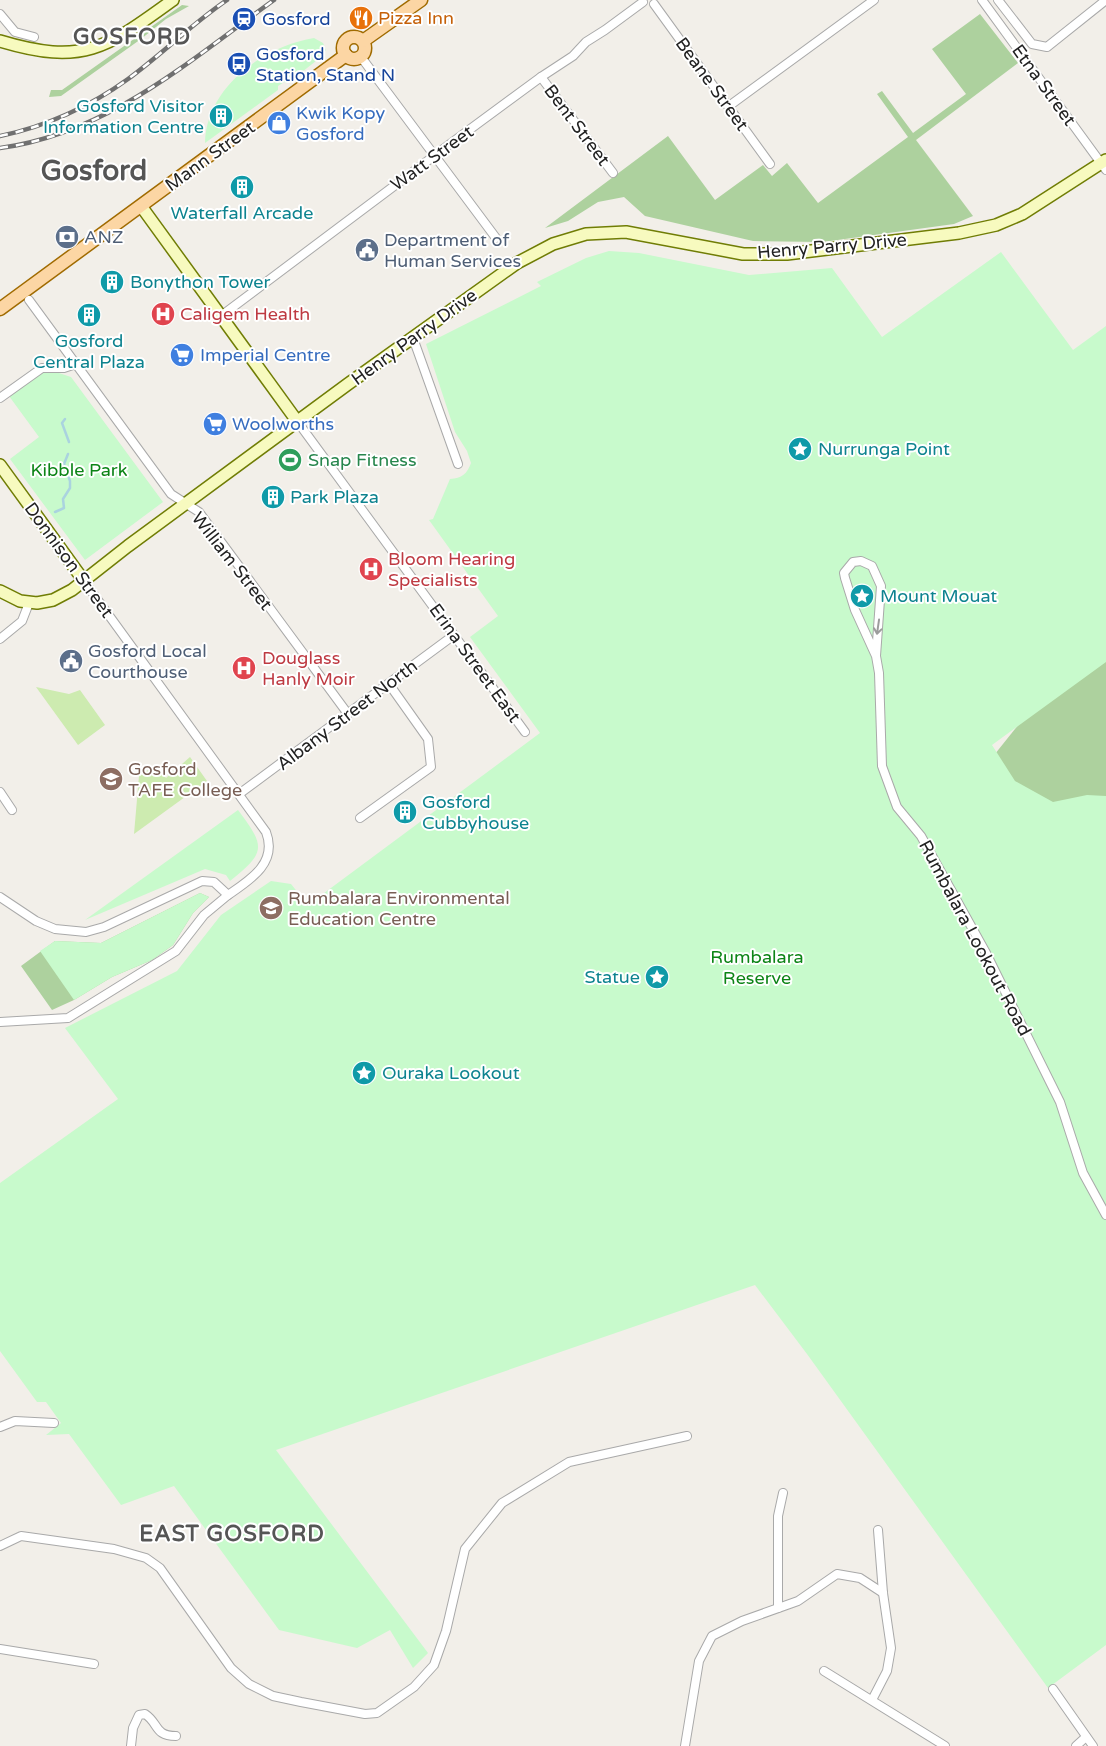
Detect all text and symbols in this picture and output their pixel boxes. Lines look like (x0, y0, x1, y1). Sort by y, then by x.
restaurant icon: Pizza Inn (348, 5, 374, 31)
station icon: Gosford (231, 6, 257, 32)
place label: Pizza Inn (378, 7, 454, 29)
place label: Gosford (262, 8, 331, 30)
district label: GOSFORD (73, 24, 191, 50)
street label: Beane Street (671, 33, 753, 135)
street label: Etna Street (1007, 40, 1081, 130)
place label: Gosford Station, Stand N (256, 43, 395, 86)
bus stop icon: Gosford Station, Stand N (226, 51, 252, 77)
street label: Bent Street (539, 80, 615, 170)
place label: Gosford Visitor Information Centre (43, 95, 204, 138)
place label: Kwik Kopy Gosford (296, 102, 386, 145)
building icon: Gosford Visitor Information Centre (208, 103, 234, 129)
shop icon: Kwik Kopy Gosford (266, 110, 292, 136)
street label: Mann Street (161, 116, 259, 196)
street label: Watt Street (386, 120, 478, 195)
district label: Gosford (41, 154, 147, 188)
building icon: Waterfall Arcade (229, 174, 255, 200)
place label: Waterfall Arcade (171, 202, 313, 224)
bank icon: ANZ (54, 224, 80, 250)
place label: ANZ (84, 226, 123, 248)
place label: Department of Human Services (384, 229, 521, 272)
street label: Henry Parry Drive (756, 229, 908, 263)
public building icon: Department of Human Services (354, 237, 380, 263)
building icon: Bonython Tower (99, 269, 125, 295)
place label: Bonython Tower (130, 271, 271, 293)
street label: Henry Parry Drive (347, 284, 481, 390)
hospital icon: Caligem Health (150, 301, 176, 327)
building icon: Gosford Central Plaza (76, 302, 102, 328)
place label: Caligem Health (180, 303, 310, 325)
place label: Gosford Central Plaza (33, 330, 145, 373)
supermarket icon: Imperial Centre (169, 342, 195, 368)
place label: Imperial Centre (200, 344, 331, 366)
supermarket icon: Woolworths (202, 411, 228, 437)
place label: Woolworths (232, 413, 334, 435)
place icon: Nurrunga Point (787, 436, 813, 462)
place label: Nurrunga Point (818, 438, 950, 460)
sports icon: Snap Fitness (277, 447, 303, 473)
place label: Snap Fitness (308, 449, 417, 471)
park label: Kibble Park (30, 459, 128, 481)
building icon: Park Plaza (260, 484, 286, 510)
place label: Park Plaza (290, 486, 379, 508)
street label: Donnison Street (20, 498, 118, 622)
street label: William Street (187, 507, 277, 615)
place label: Bloom Hearing Specialists (388, 548, 515, 591)
hospital icon: Bloom Hearing Specialists (358, 556, 384, 582)
place icon: Mount Mouat (849, 583, 875, 609)
place label: Mount Mouat (880, 585, 997, 607)
street label: Erina Street East (425, 599, 526, 727)
one-way arrow (873, 619, 883, 635)
place label: Gosford Local Courthouse (88, 640, 207, 683)
place label: Douglass Hanly Moir (262, 647, 355, 690)
public building icon: Gosford Local Courthouse (58, 648, 84, 674)
hospital icon: Douglass Hanly Moir (231, 655, 257, 681)
street label: Albany Street North (272, 655, 422, 775)
place label: Gosford TAFE College (128, 758, 242, 801)
school or university icon: Gosford TAFE College (98, 766, 124, 792)
place label: Gosford Cubbyhouse (422, 791, 529, 834)
building icon: Gosford Cubbyhouse (392, 799, 418, 825)
street label: Rumbalara Lookout Road (914, 836, 1036, 1040)
place label: Rumbalara Environmental Education Centre (288, 887, 510, 930)
school or university icon: Rumbalara Environmental Education Centre (258, 895, 284, 921)
park label: Rumbalara Reserve (710, 946, 804, 989)
place icon: Statue (644, 964, 670, 990)
place label: Statue (585, 966, 640, 988)
place icon: Ouraka Lookout (351, 1060, 377, 1086)
place label: Ouraka Lookout (382, 1062, 520, 1084)
district label: EAST GOSFORD (139, 1521, 325, 1547)

